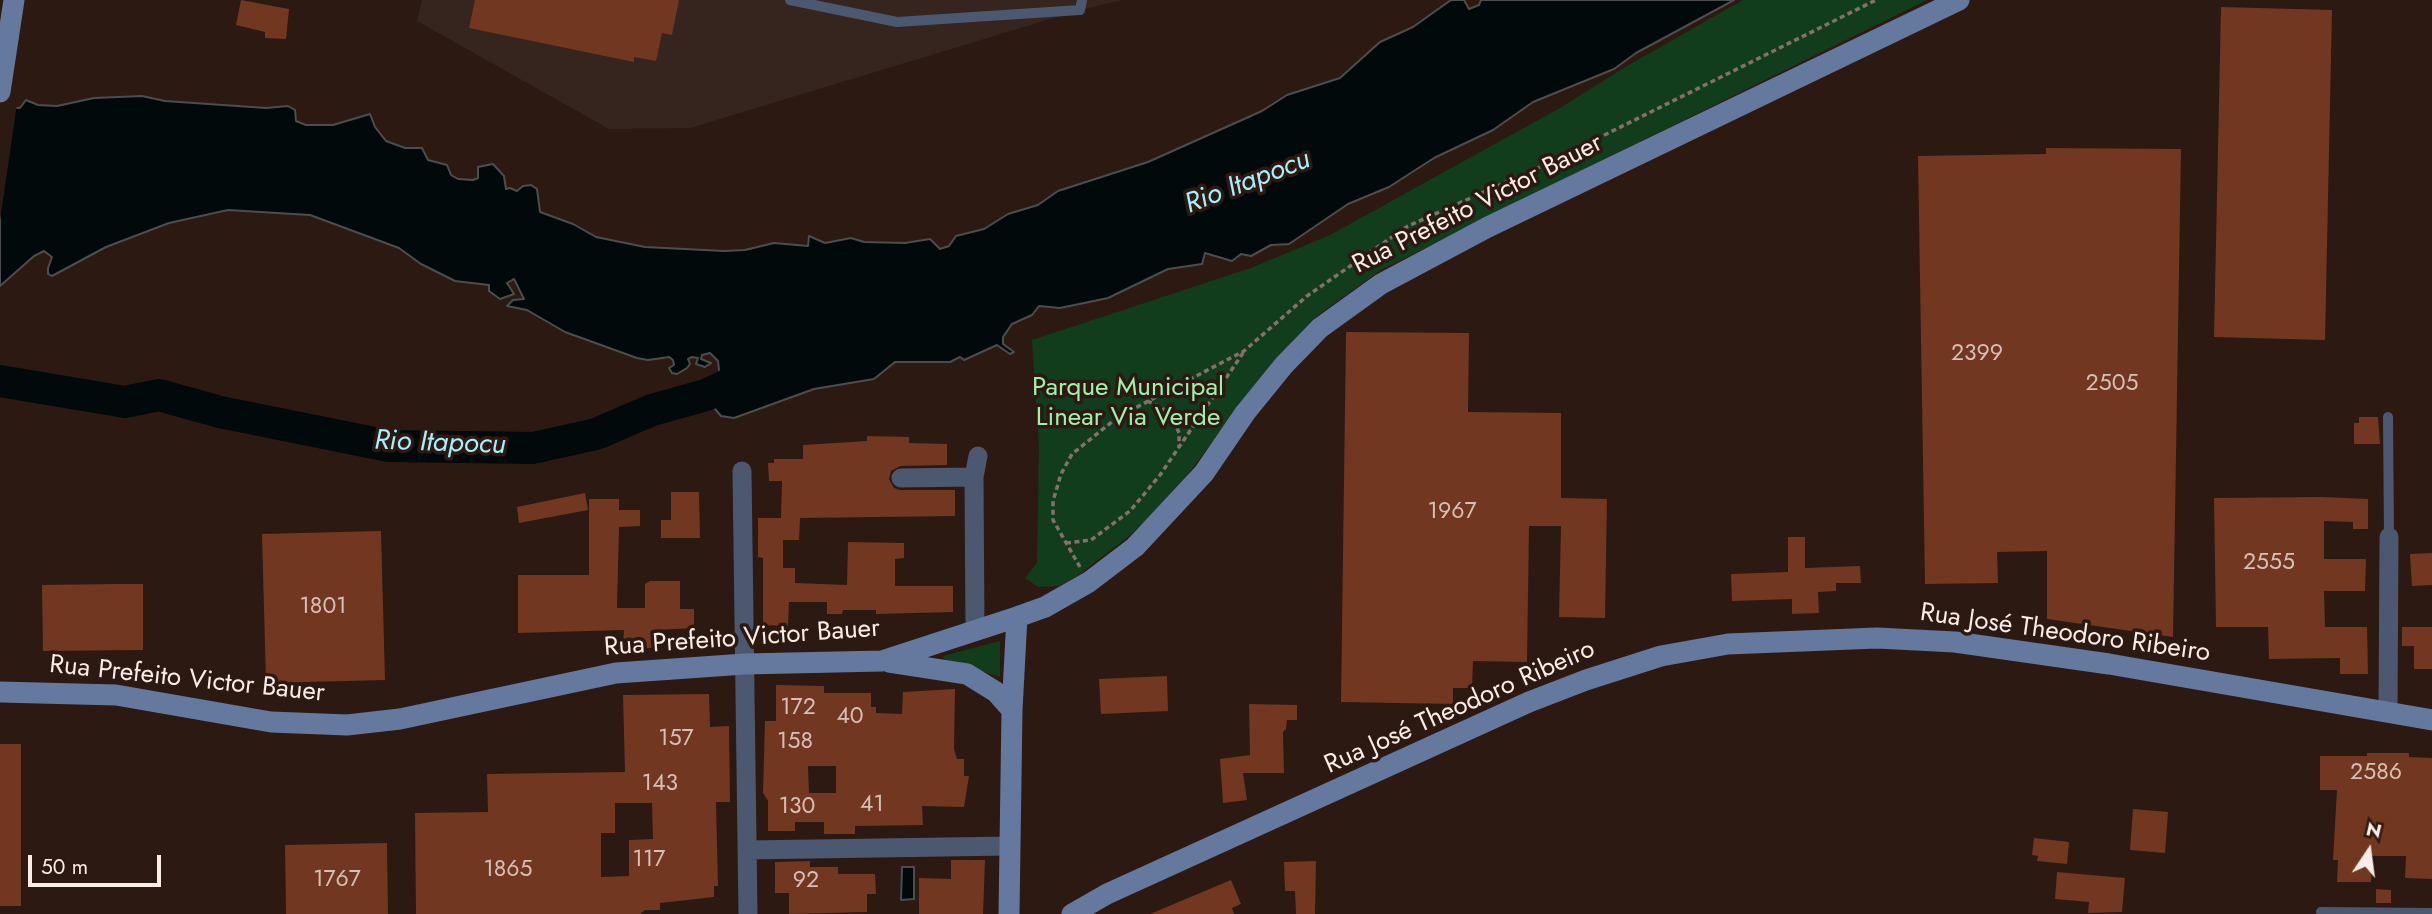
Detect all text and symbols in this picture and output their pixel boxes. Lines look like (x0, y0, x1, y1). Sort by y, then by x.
street label: Rua Prefeito Victor Bauer (1348, 128, 1608, 282)
water label: Rio Itapocu (1180, 144, 1316, 222)
house number: 2399 (1951, 340, 2003, 368)
house number: 2505 (2086, 370, 2138, 398)
park label: Parque Municipal Linear Via Verde (1032, 373, 1224, 434)
water label: Rio Itapocu (374, 425, 506, 463)
house number: 1967 (1428, 498, 1476, 526)
house number: 2555 (2243, 549, 2295, 577)
house number: 1801 (299, 593, 347, 621)
street label: Rua José Theodoro Ribeiro (1918, 598, 2212, 670)
street label: Rua Prefeito Victor Bauer (603, 614, 881, 664)
street label: Rua José Theodoro Ribeiro (1320, 634, 1600, 782)
street label: Rua Prefeito Victor Bauer (48, 650, 326, 710)
house number: 172 (780, 694, 816, 722)
house number: 40 (836, 703, 864, 731)
house number: 157 (658, 725, 694, 753)
house number: 158 (777, 728, 813, 756)
house number: 2586 (2350, 759, 2402, 787)
house number: 143 (642, 770, 678, 798)
house number: 41 (860, 791, 884, 819)
house number: 130 (779, 793, 815, 821)
text: N (2363, 815, 2384, 845)
north arrow (2334, 816, 2404, 886)
scale bar (32, 841, 164, 885)
house number: 117 (633, 846, 665, 874)
text: 50 m (41, 852, 88, 882)
house number: 1865 (483, 856, 533, 884)
house number: 1767 (313, 866, 361, 894)
house number: 92 (793, 867, 819, 895)

